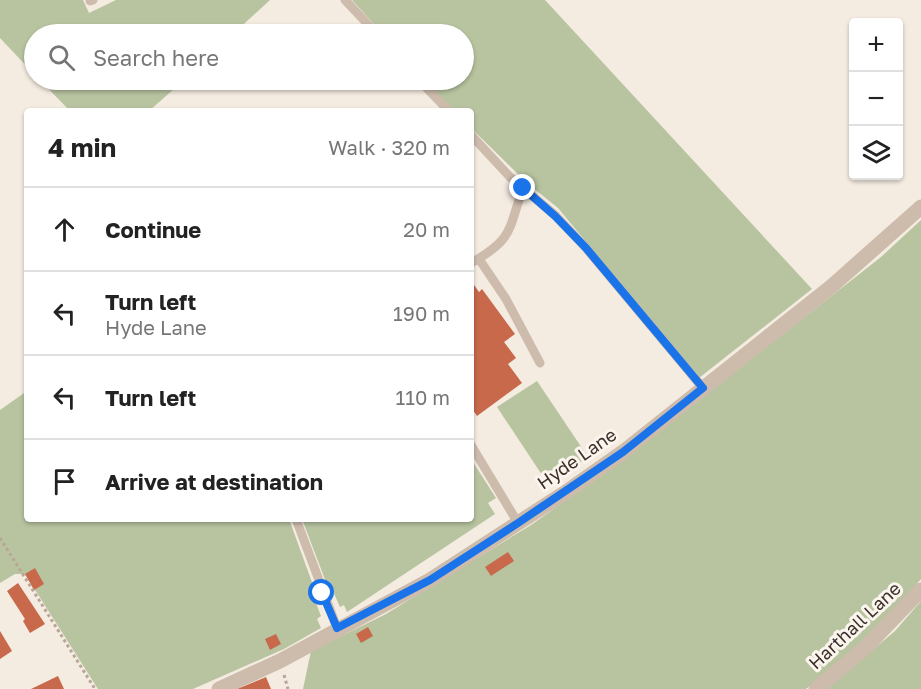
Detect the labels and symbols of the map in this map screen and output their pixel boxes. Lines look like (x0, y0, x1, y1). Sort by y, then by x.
route end (509, 174, 535, 200)
street label: Hyde Lane (533, 423, 620, 493)
street label: Harthall Lane (804, 577, 905, 673)
route start (308, 579, 334, 605)

